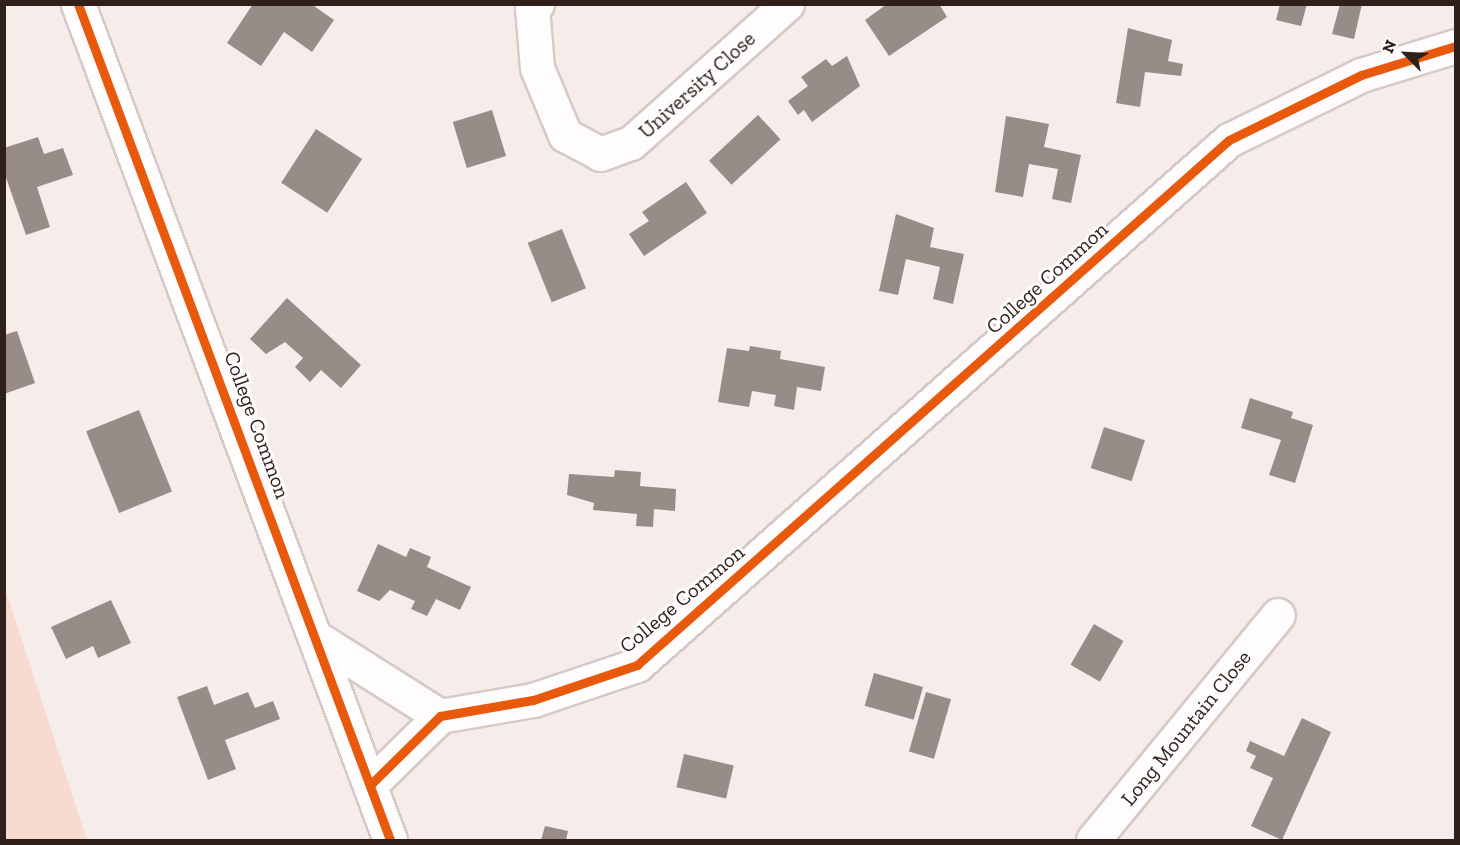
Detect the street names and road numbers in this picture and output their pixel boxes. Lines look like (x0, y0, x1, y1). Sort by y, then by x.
street label: University Close (633, 26, 761, 144)
street label: College Common (981, 217, 1113, 339)
street label: College Common (219, 348, 295, 502)
street label: College Common (615, 540, 749, 658)
street label: Long Mountain Close (1116, 645, 1256, 811)

